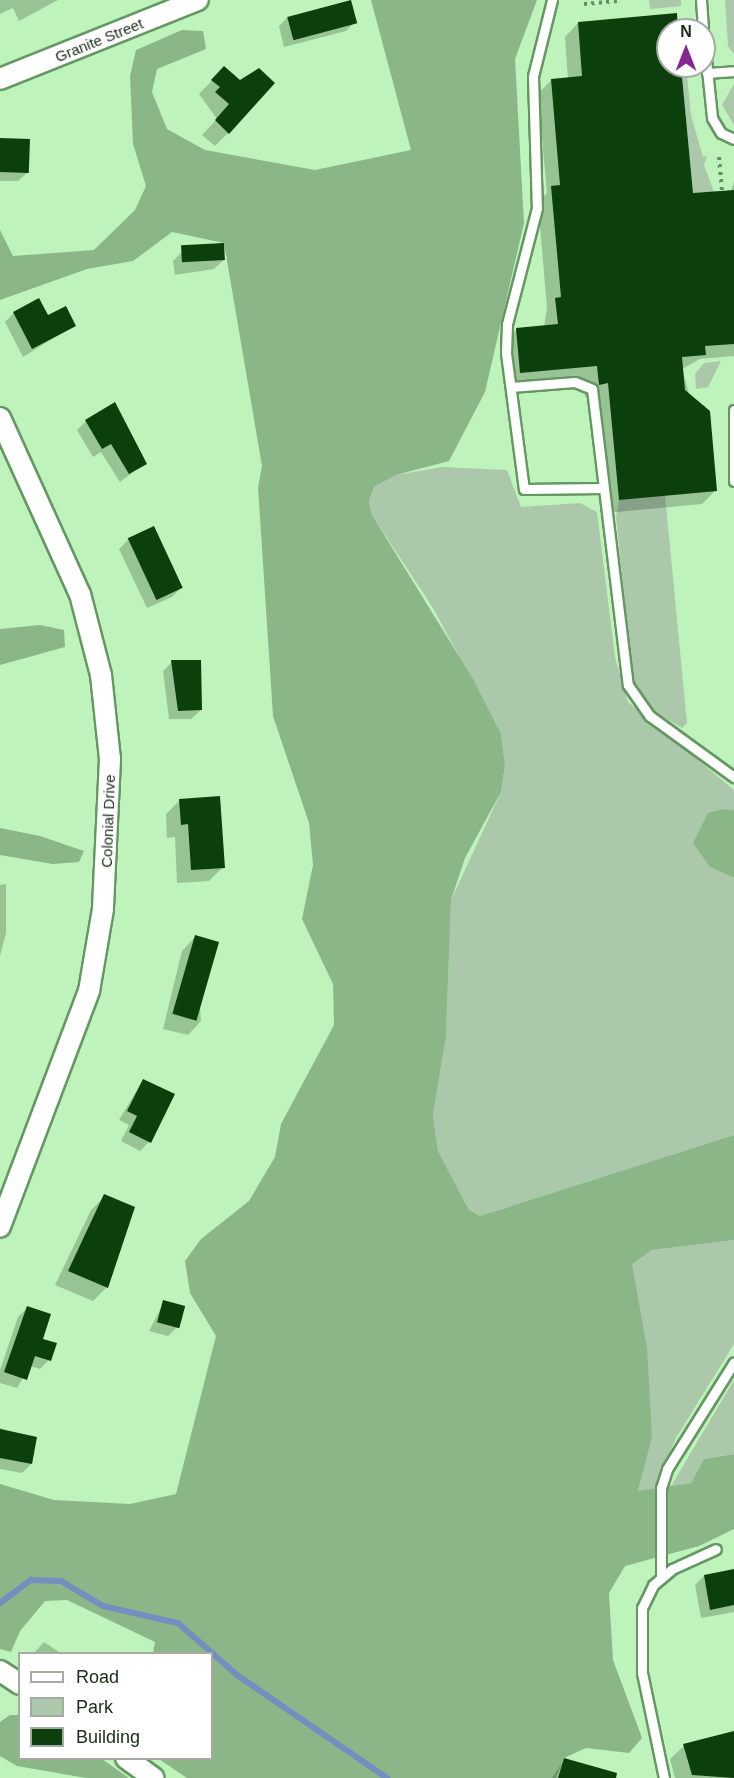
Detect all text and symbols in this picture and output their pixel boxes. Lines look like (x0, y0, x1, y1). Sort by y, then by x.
street label: Granite Street (52, 14, 146, 66)
north arrow (656, 18, 716, 78)
text: N (680, 23, 692, 40)
street label: Colonial Drive (97, 774, 119, 868)
legend (18, 1652, 213, 1760)
text: Road (76, 1667, 119, 1687)
text: Park (76, 1697, 113, 1717)
text: Building (76, 1727, 140, 1747)

